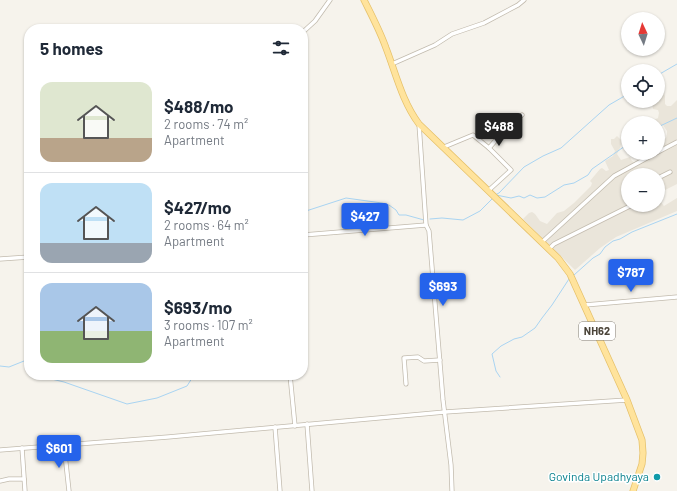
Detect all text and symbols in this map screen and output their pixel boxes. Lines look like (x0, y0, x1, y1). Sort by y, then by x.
north arrow (621, 12, 665, 56)
map controls (621, 12, 665, 212)
icon: filters (270, 37, 292, 59)
text: 5 homes (40, 38, 103, 58)
button: locate (621, 64, 665, 108)
text: $488/mo (164, 96, 234, 116)
icon: home (72, 98, 120, 146)
pin: $488 (475, 113, 523, 147)
text: 2 rooms · 74 m² (164, 116, 248, 132)
button: + (621, 116, 665, 160)
text: $488 (484, 118, 514, 134)
text: Apartment (164, 132, 225, 148)
button: − (621, 168, 665, 212)
text: $427/mo (164, 197, 231, 217)
icon: home (72, 199, 120, 247)
pin: $427 (341, 203, 389, 237)
text: $427 (350, 208, 380, 224)
text: 2 rooms · 64 m² (164, 217, 249, 233)
text: Apartment (164, 233, 225, 249)
pin: $787 (607, 259, 655, 293)
text: $787 (617, 264, 645, 280)
pin: $693 (419, 273, 467, 307)
text: $693 (429, 278, 457, 294)
text: $693/mo (164, 297, 232, 317)
icon: home (72, 299, 120, 347)
text: 3 rooms · 107 m² (164, 317, 253, 333)
road number: NH62 (579, 322, 615, 340)
text: Apartment (164, 333, 225, 349)
pin: $601 (35, 435, 83, 469)
text: $601 (46, 440, 72, 456)
place label: Govinda Upadhyaya (549, 469, 649, 483)
marker: Govinda Upadhyaya (652, 472, 662, 482)

